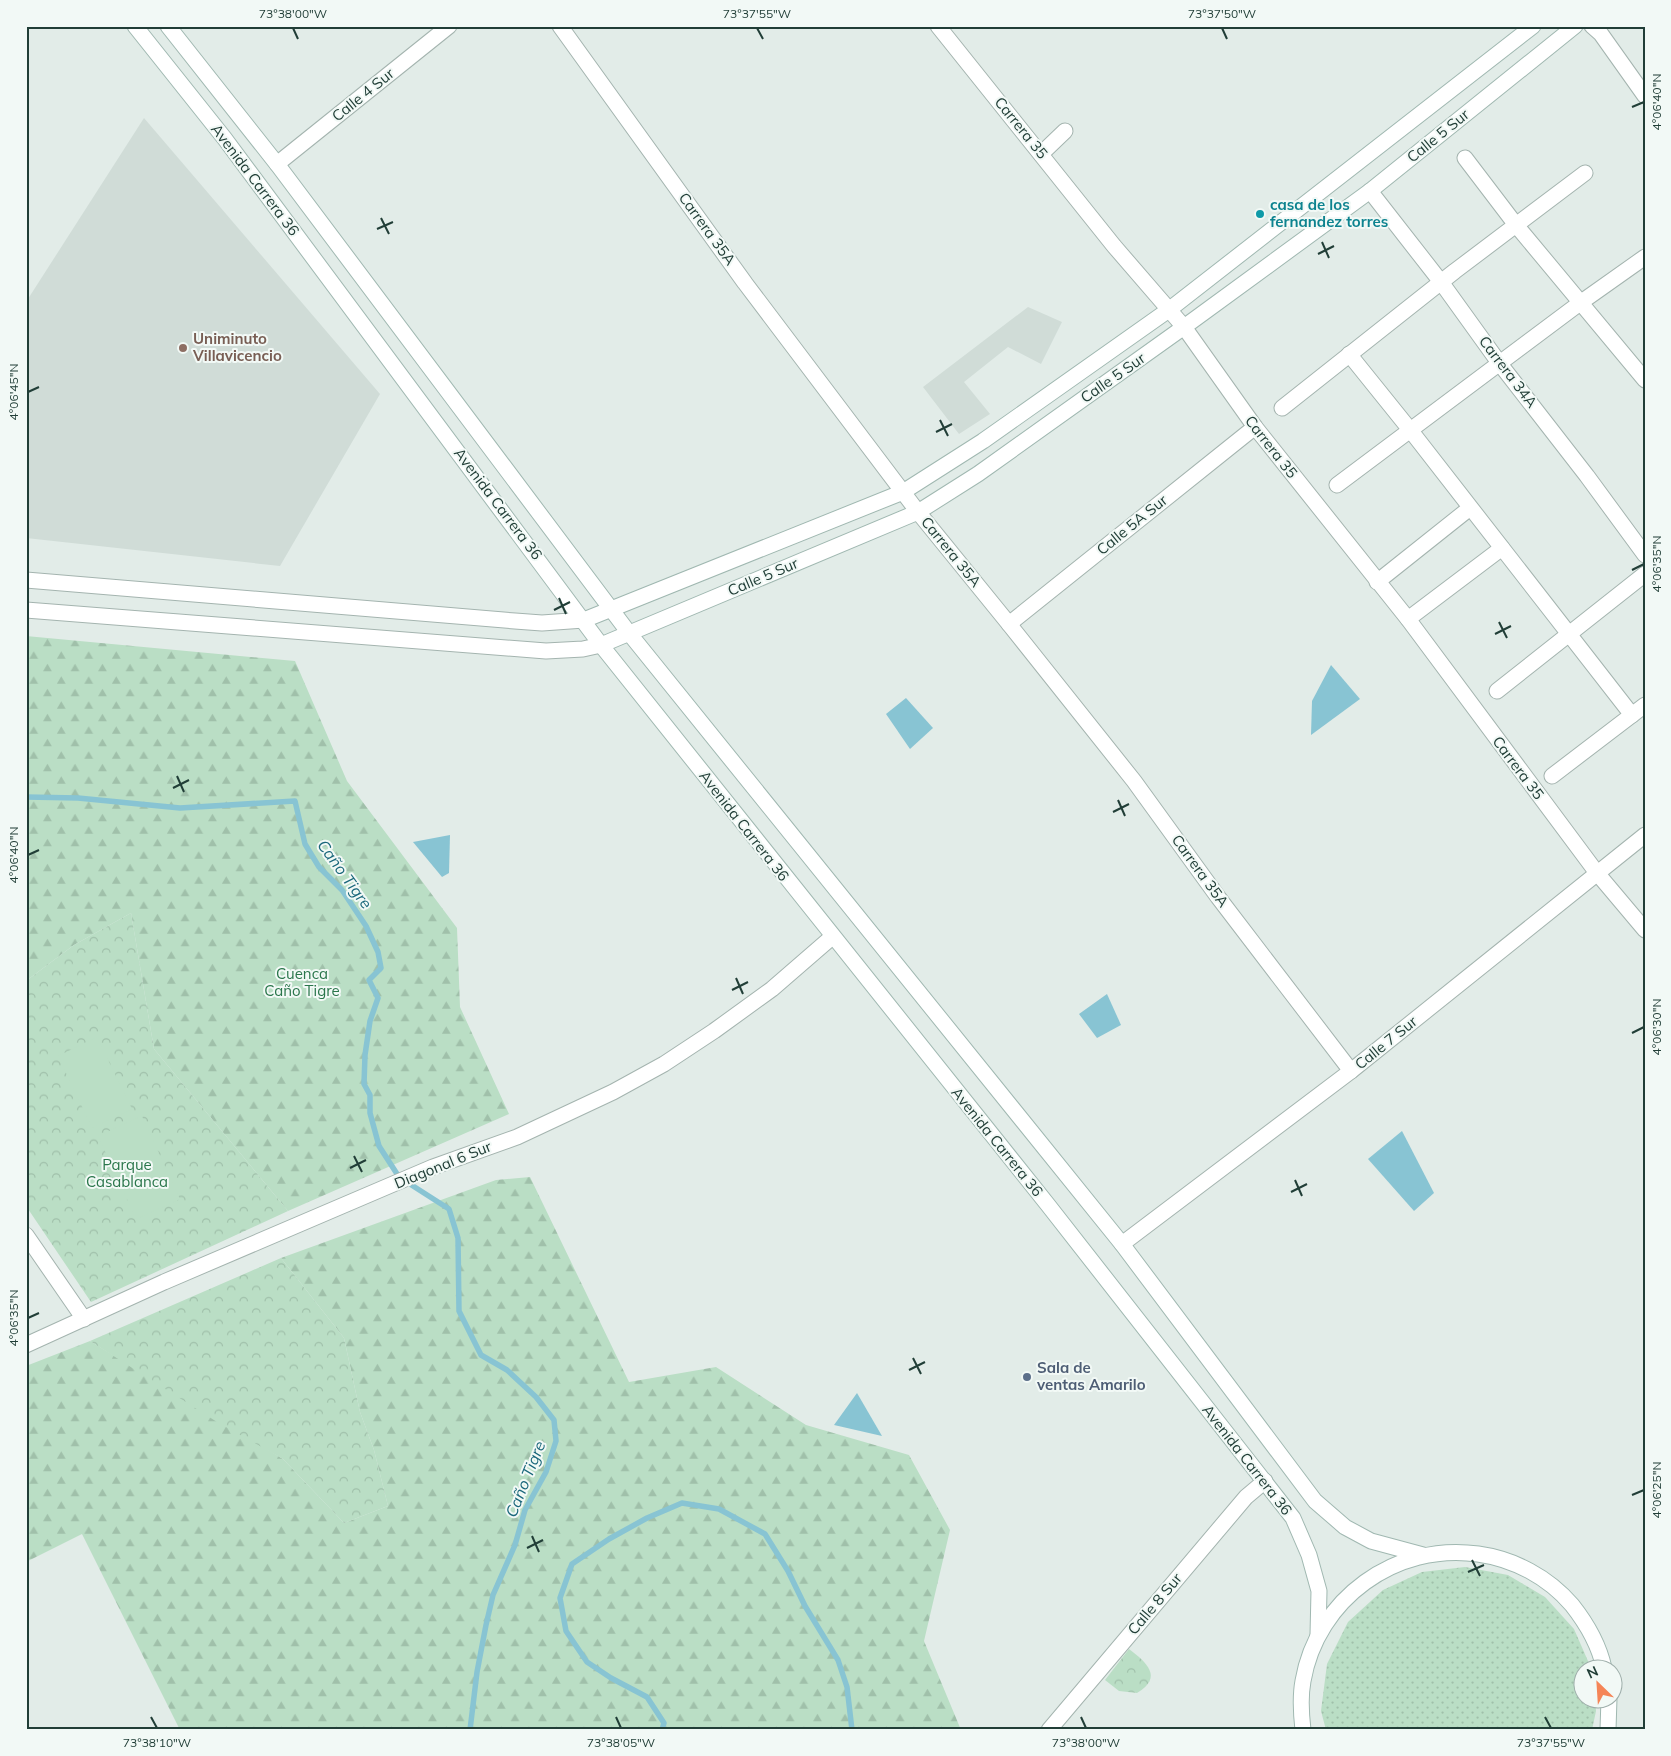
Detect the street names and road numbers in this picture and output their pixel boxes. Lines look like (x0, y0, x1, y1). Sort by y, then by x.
street label: Calle 4 Sur (328, 63, 398, 125)
street label: Carrera 35 (991, 93, 1052, 163)
street label: Calle 5 Sur (1403, 104, 1473, 166)
street label: Avenida Carrera 36 (207, 120, 304, 239)
street label: Carrera 35A (675, 189, 740, 269)
street label: Carrera 34A (1475, 332, 1542, 411)
street label: Calle 5 Sur (1077, 348, 1149, 407)
street label: Carrera 35 (1241, 412, 1302, 482)
street label: Avenida Carrera 36 (450, 444, 547, 563)
street label: Calle 5A Sur (1092, 490, 1171, 559)
street label: Carrera 35A (917, 513, 986, 591)
street label: Calle 5 Sur (725, 553, 801, 600)
street label: Carrera 35 (1488, 732, 1548, 803)
street label: Avenida Carrera 36 (695, 767, 793, 885)
street label: Carrera 35A (1168, 831, 1233, 911)
street label: Calle 7 Sur (1351, 1011, 1421, 1073)
street label: Avenida Carrera 36 (947, 1083, 1047, 1200)
street label: Diagonal 6 Sur (391, 1136, 495, 1193)
street label: Avenida Carrera 36 (1198, 1401, 1296, 1519)
street label: Calle 8 Sur (1123, 1569, 1186, 1638)

